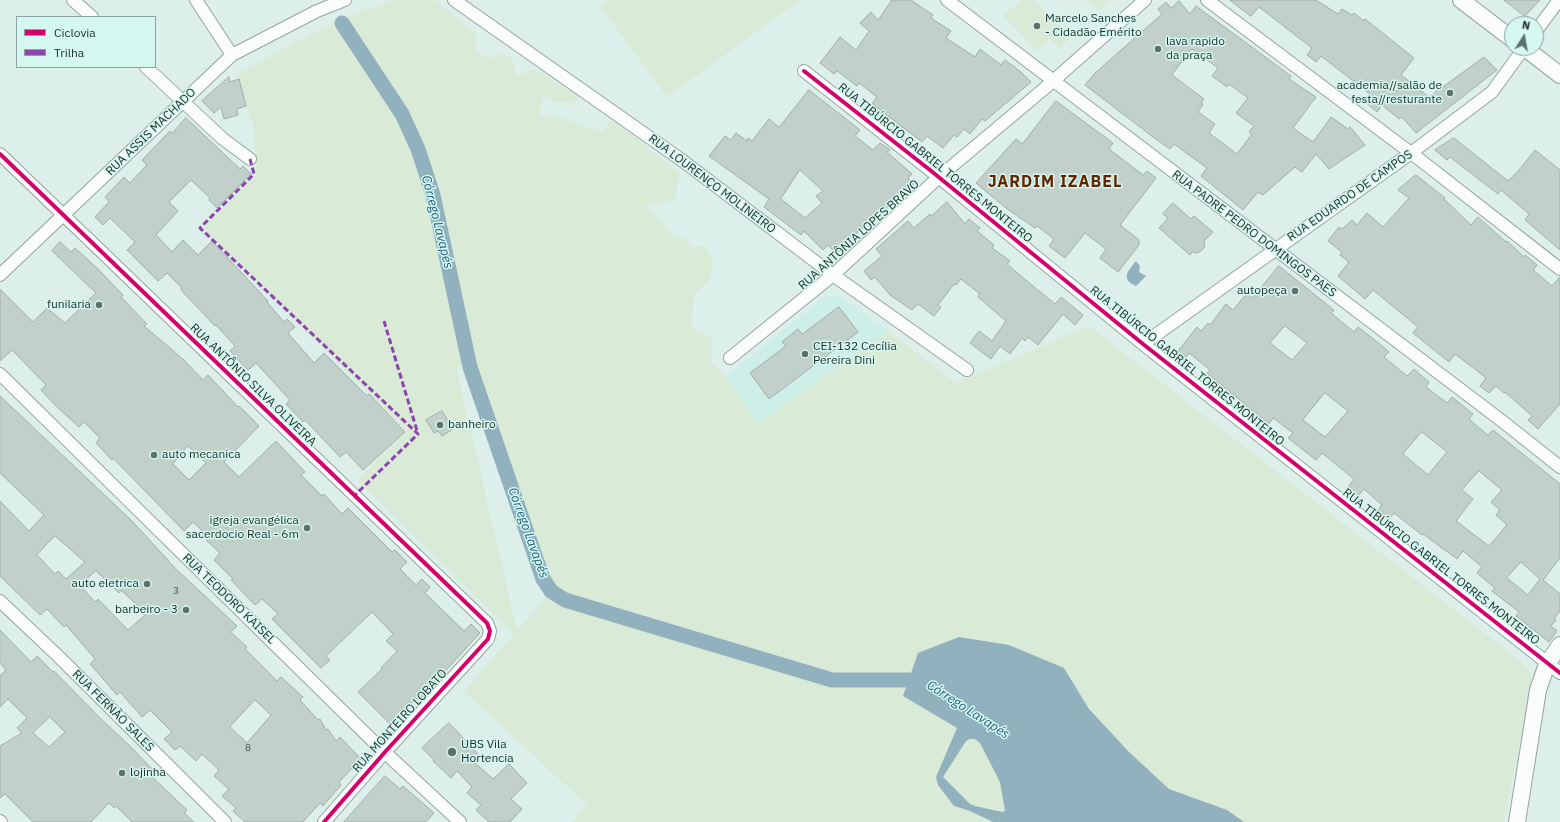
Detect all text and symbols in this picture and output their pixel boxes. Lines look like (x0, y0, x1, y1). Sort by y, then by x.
place label: Marcelo Sanches - Cidadão Emérito (1045, 12, 1142, 40)
legend (16, 16, 156, 68)
north arrow (1504, 16, 1544, 56)
text: N (1521, 18, 1531, 33)
marker: Marcelo Sanches - Cidadão Emérito (1032, 21, 1042, 31)
text: Ciclovia (54, 25, 96, 40)
place label: lava rapido da praça (1166, 35, 1225, 63)
marker: lava rapido da praça (1153, 44, 1163, 54)
text: Trilha (54, 45, 84, 60)
place label: academia//salão de festa//resturante (1337, 79, 1442, 107)
street label: RUA TIBÚRCIO GABRIEL TORRES MONTEIRO (835, 80, 1035, 246)
street label: RUA ASSIS MACHADO (103, 85, 199, 179)
marker: academia//salão de festa//resturante (1445, 88, 1455, 98)
street label: RUA LOURENÇO MOLINEIRO (646, 131, 778, 237)
street label: RUA EDUARDO DE CAMPOS (1285, 147, 1415, 245)
street label: RUA PADRE PEDRO DOMINGOS PAES (1169, 168, 1339, 300)
district label: JARDIM IZABEL (988, 172, 1122, 192)
water label: Córrego Lavapés (418, 174, 456, 270)
street label: RUA ANTÔNIA LOPES BRAVO (796, 177, 922, 293)
street label: RUA TIBÚRCIO GABRIEL TORRES MONTEIRO (1087, 283, 1287, 449)
place label: autopeça (1237, 284, 1287, 298)
marker: autopeça (1290, 286, 1300, 296)
place label: funilaria (47, 298, 91, 312)
marker: funilaria (94, 300, 104, 310)
street label: RUA ANTÔNIO SILVA OLIVEIRA (187, 321, 319, 449)
place label: CEI-132 Cecília Pereira Dini (813, 340, 897, 368)
marker: CEI-132 Cecília Pereira Dini (800, 349, 810, 359)
place label: banheiro (448, 418, 496, 432)
marker: banheiro (435, 420, 445, 430)
place label: auto mecanica (162, 448, 241, 462)
marker: auto mecanica (149, 450, 159, 460)
water label: Córrego Lavapés (504, 486, 552, 580)
street label: RUA TIBÚRCIO GABRIEL TORRES MONTEIRO (1340, 486, 1542, 648)
place label: igreja evangélica sacerdocio Real - 6m (186, 514, 299, 542)
marker: igreja evangélica sacerdocio Real - 6m (302, 523, 312, 533)
street label: RUA TEODORO KAISEL (179, 551, 279, 647)
place label: auto eletrica (72, 577, 139, 591)
marker: auto eletrica (142, 579, 152, 589)
house number: 3 (173, 585, 179, 597)
place label: barbeiro - 3 (115, 603, 178, 617)
marker: barbeiro - 3 (181, 605, 191, 615)
street label: RUA MONTEIRO LOBATO (350, 666, 450, 776)
street label: RUA FERNÃO SALES (69, 667, 157, 755)
water label: Córrego Lavapés (924, 677, 1012, 743)
place label: UBS Vila Hortencia (461, 738, 514, 766)
house number: 8 (245, 742, 251, 754)
marker: UBS Vila Hortencia (446, 746, 458, 758)
place label: lojinha (130, 766, 166, 780)
marker: lojinha (117, 768, 127, 778)

